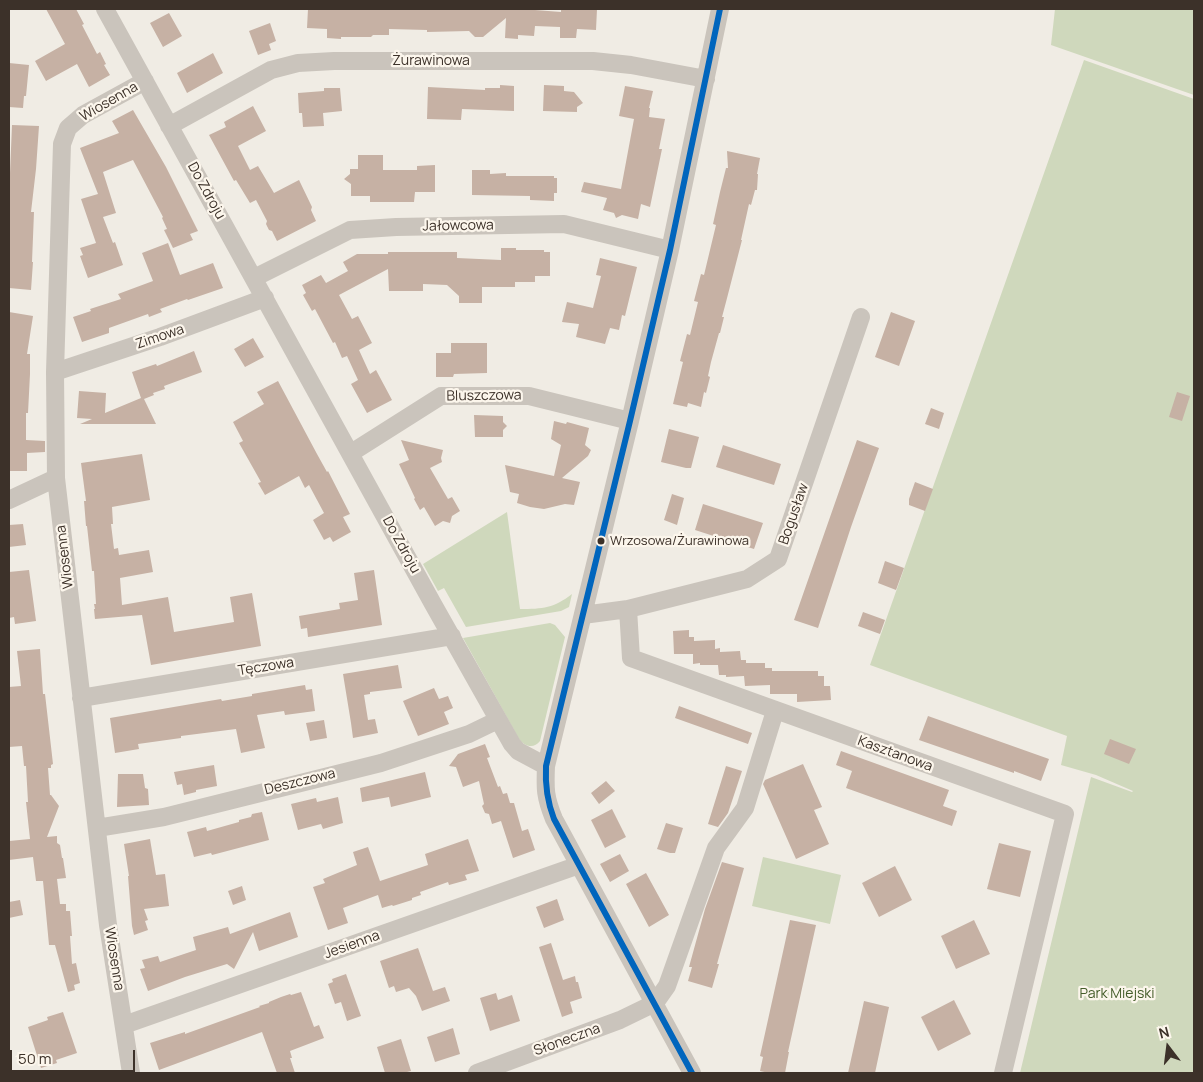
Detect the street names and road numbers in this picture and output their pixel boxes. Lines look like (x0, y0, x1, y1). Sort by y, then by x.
street label: Żurawinowa (392, 53, 470, 69)
street label: Wiosenna (77, 79, 141, 125)
street label: Do Zdroju (184, 160, 228, 222)
street label: Jałowcowa (422, 217, 494, 235)
street label: Zimowa (134, 321, 186, 353)
street label: Bluszczowa (446, 387, 522, 405)
street label: Bogusław (776, 481, 812, 547)
street label: Do Zdroju (379, 514, 423, 576)
street label: Wiosenna (53, 524, 77, 590)
street label: Tęczowa (237, 654, 295, 680)
street label: Kasztanowa (855, 733, 935, 775)
street label: Deszczowa (263, 765, 337, 799)
street label: Wiosenna (101, 926, 127, 992)
street label: Jesienna (322, 927, 382, 963)
street label: Słoneczna (531, 1020, 603, 1060)

